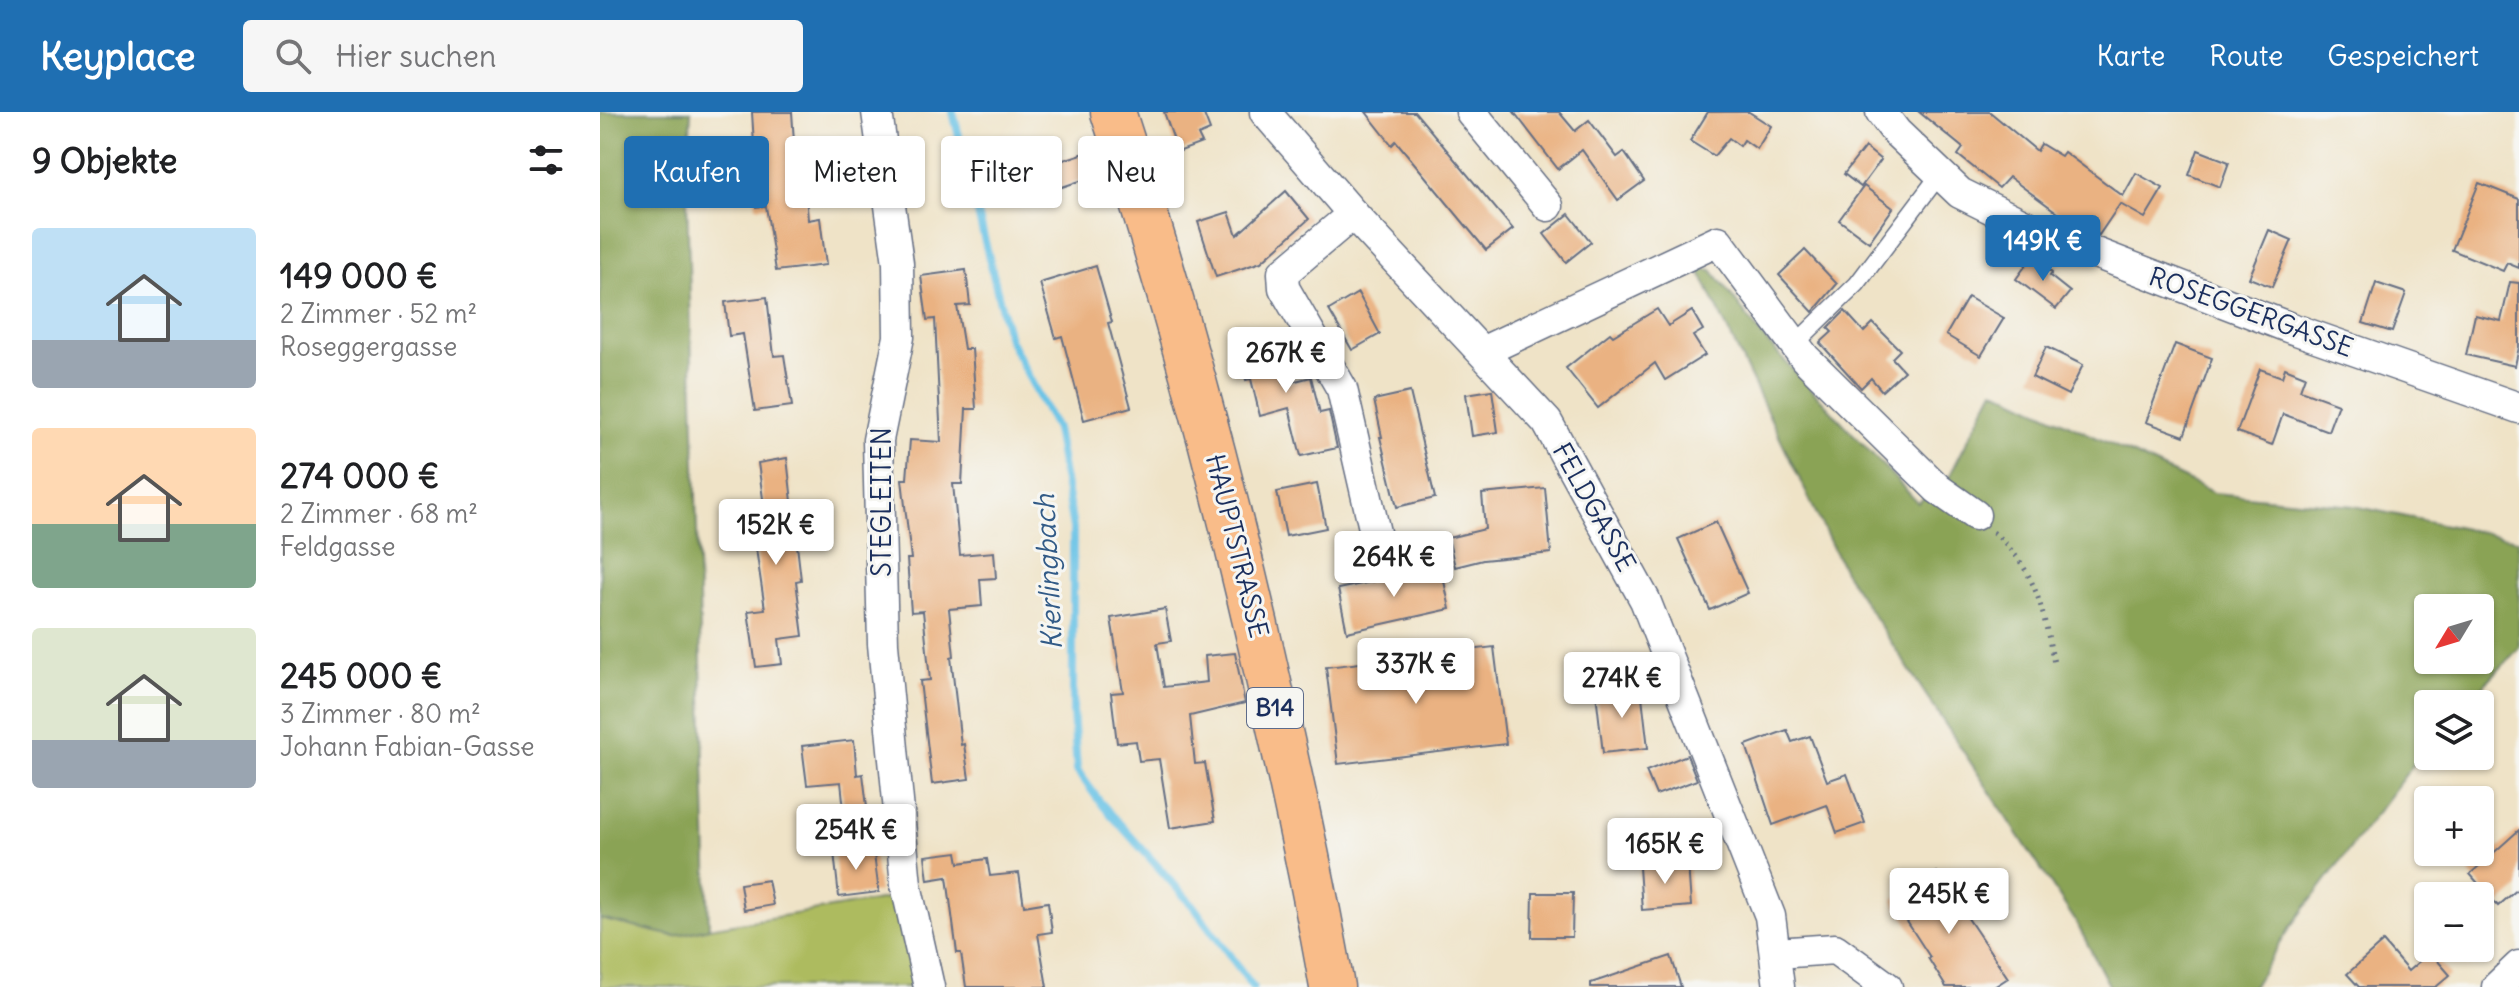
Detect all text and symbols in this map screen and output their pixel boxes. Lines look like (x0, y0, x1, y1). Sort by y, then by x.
search box (243, 20, 803, 92)
text: Keyplace (40, 33, 195, 80)
icon: search (271, 34, 315, 78)
text: Hier suchen (335, 37, 496, 75)
text: Karte (2097, 38, 2165, 74)
text: Route (2209, 38, 2283, 74)
text: Gespeichert (2327, 38, 2479, 74)
chip: Kaufen (624, 136, 769, 208)
chip: Mieten (785, 136, 925, 208)
chip: Filter (941, 136, 1062, 208)
chip: Neu (1078, 136, 1184, 208)
icon: filters (524, 138, 568, 182)
text: 9 Objekte (32, 139, 177, 182)
pin: 149K € (1978, 215, 2108, 283)
text: 149K € (2003, 224, 2083, 257)
text: 149 000 € (280, 254, 438, 297)
street label: ROSEGGERGASSE (2145, 259, 2358, 364)
icon: home (96, 260, 192, 356)
text: 2 Zimmer · 52 m² (280, 297, 477, 330)
pin: 267K € (1221, 327, 1351, 395)
text: Roseggergasse (280, 330, 457, 363)
text: 267K € (1246, 336, 1326, 369)
street label: STEGLEITEN (865, 427, 898, 577)
street label: FELDGASSE (1546, 437, 1643, 577)
street label: HAUPTSTRASSE (1199, 451, 1276, 641)
text: 274 000 € (280, 454, 439, 497)
icon: home (96, 460, 192, 556)
water label: Kierlingbach (1026, 492, 1070, 651)
text: 2 Zimmer · 68 m² (280, 497, 478, 530)
pin: 152K € (711, 499, 841, 567)
text: 152K € (737, 508, 815, 541)
text: Feldgasse (280, 530, 395, 563)
pin: 264K € (1329, 531, 1459, 599)
text: 264K € (1352, 540, 1436, 573)
north arrow (2414, 594, 2494, 674)
map controls (2414, 594, 2494, 962)
pin: 337K € (1351, 638, 1481, 706)
text: 337K € (1375, 647, 1457, 680)
pin: 274K € (1557, 652, 1687, 720)
text: 245 000 € (280, 654, 442, 697)
icon: home (96, 660, 192, 756)
text: 274K € (1582, 661, 1662, 694)
road number: B14 (1247, 688, 1303, 728)
button: layers (2414, 690, 2494, 770)
text: 3 Zimmer · 80 m² (280, 697, 481, 730)
text: Johann Fabian-Gasse (280, 730, 535, 763)
button: + (2414, 786, 2494, 866)
pin: 254K € (791, 804, 921, 872)
text: 254K € (814, 813, 898, 846)
pin: 165K € (1600, 818, 1730, 886)
text: 165K € (1625, 827, 1705, 860)
pin: 245K € (1884, 868, 2014, 936)
text: 245K € (1908, 877, 1990, 910)
button: − (2414, 882, 2494, 962)

